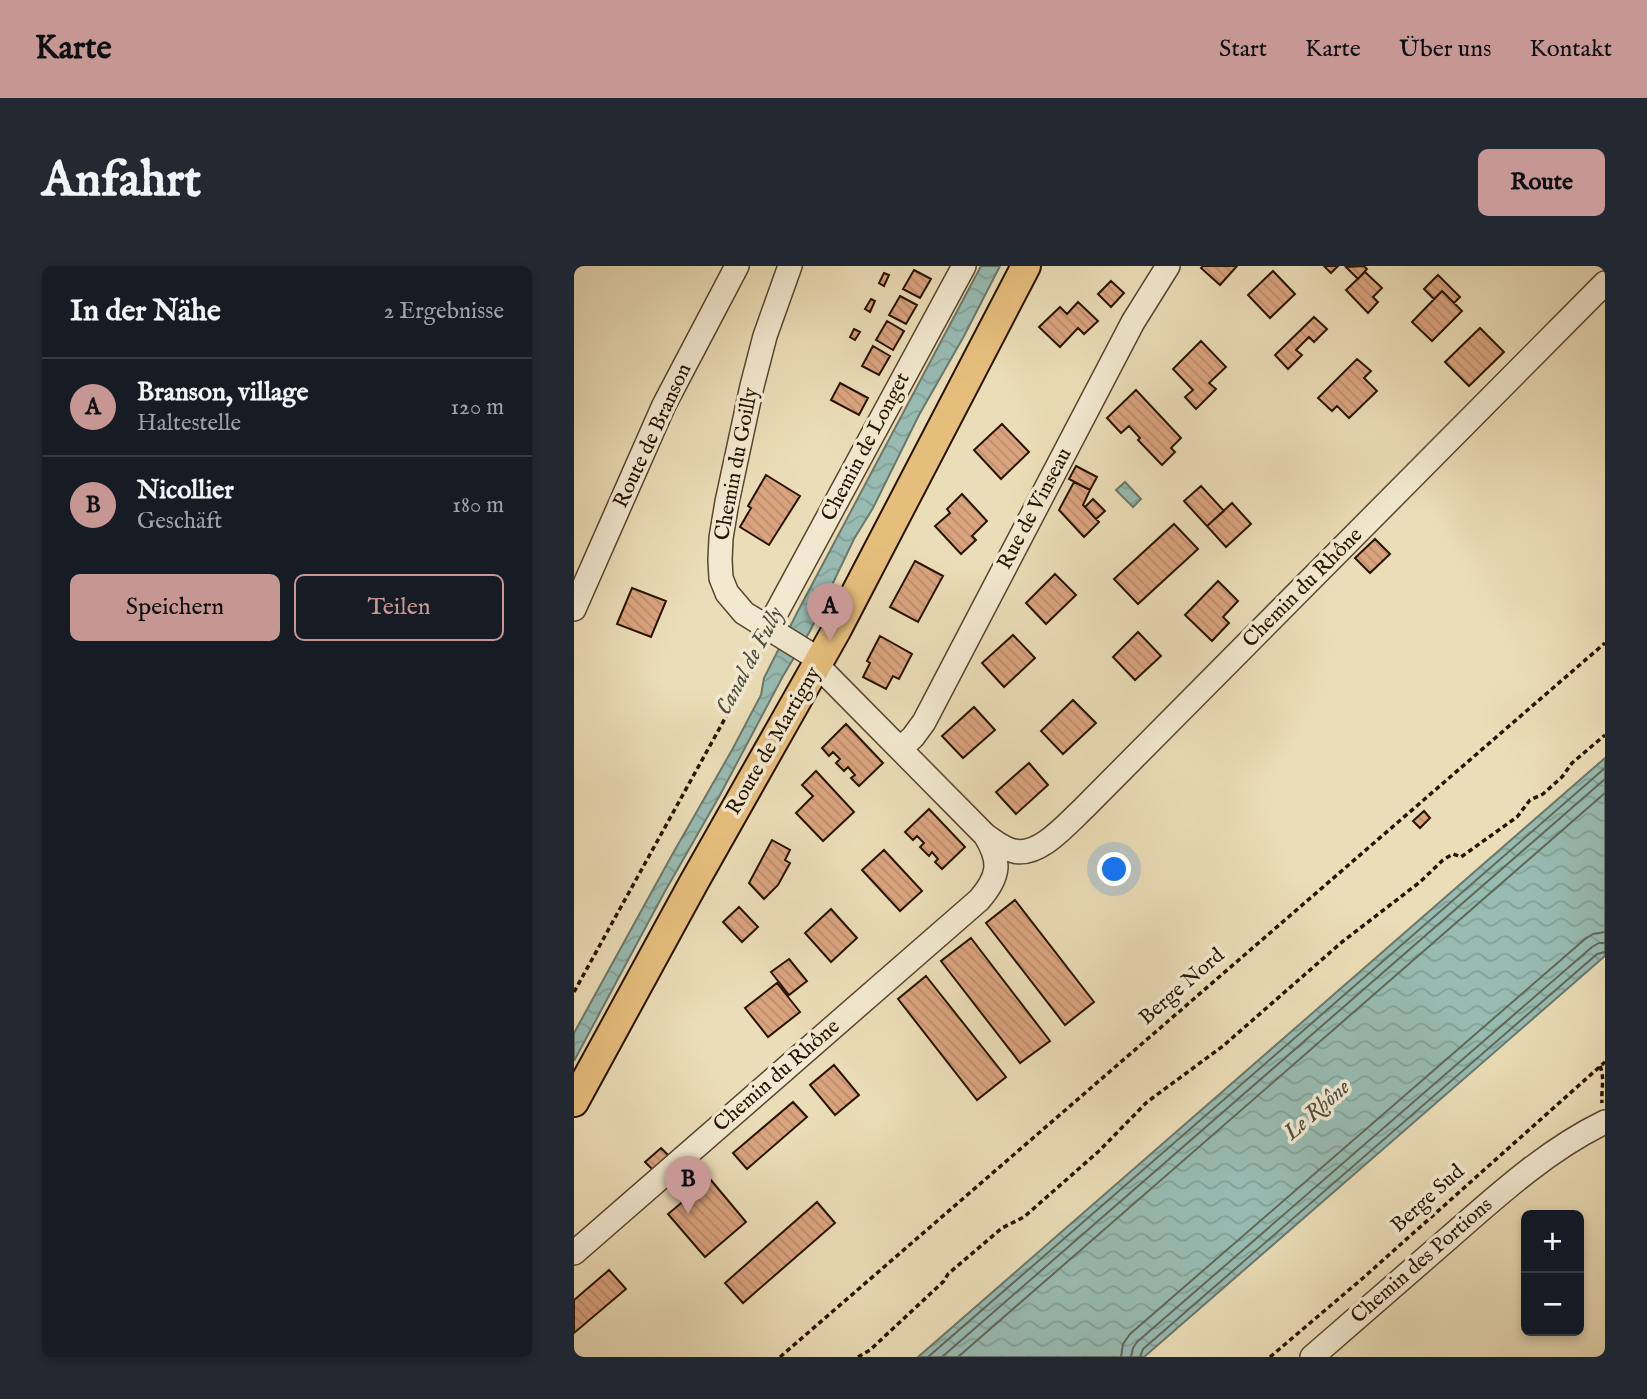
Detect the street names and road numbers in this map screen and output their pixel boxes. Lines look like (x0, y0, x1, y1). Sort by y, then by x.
street label: Route de Branson (608, 359, 698, 513)
street label: Chemin de Longet (815, 368, 917, 526)
street label: Chemin du Goilly (709, 385, 765, 543)
street label: Rue de Vinseau (992, 443, 1078, 574)
street label: Chemin du Rhône (1237, 522, 1369, 654)
street label: Route de Martigny (721, 661, 828, 820)
street label: Berge Nord (1134, 942, 1231, 1032)
street label: Chemin du Rhône (708, 1013, 846, 1138)
street label: Berge Sud (1386, 1158, 1471, 1239)
street label: Chemin des Portions (1345, 1192, 1499, 1330)

